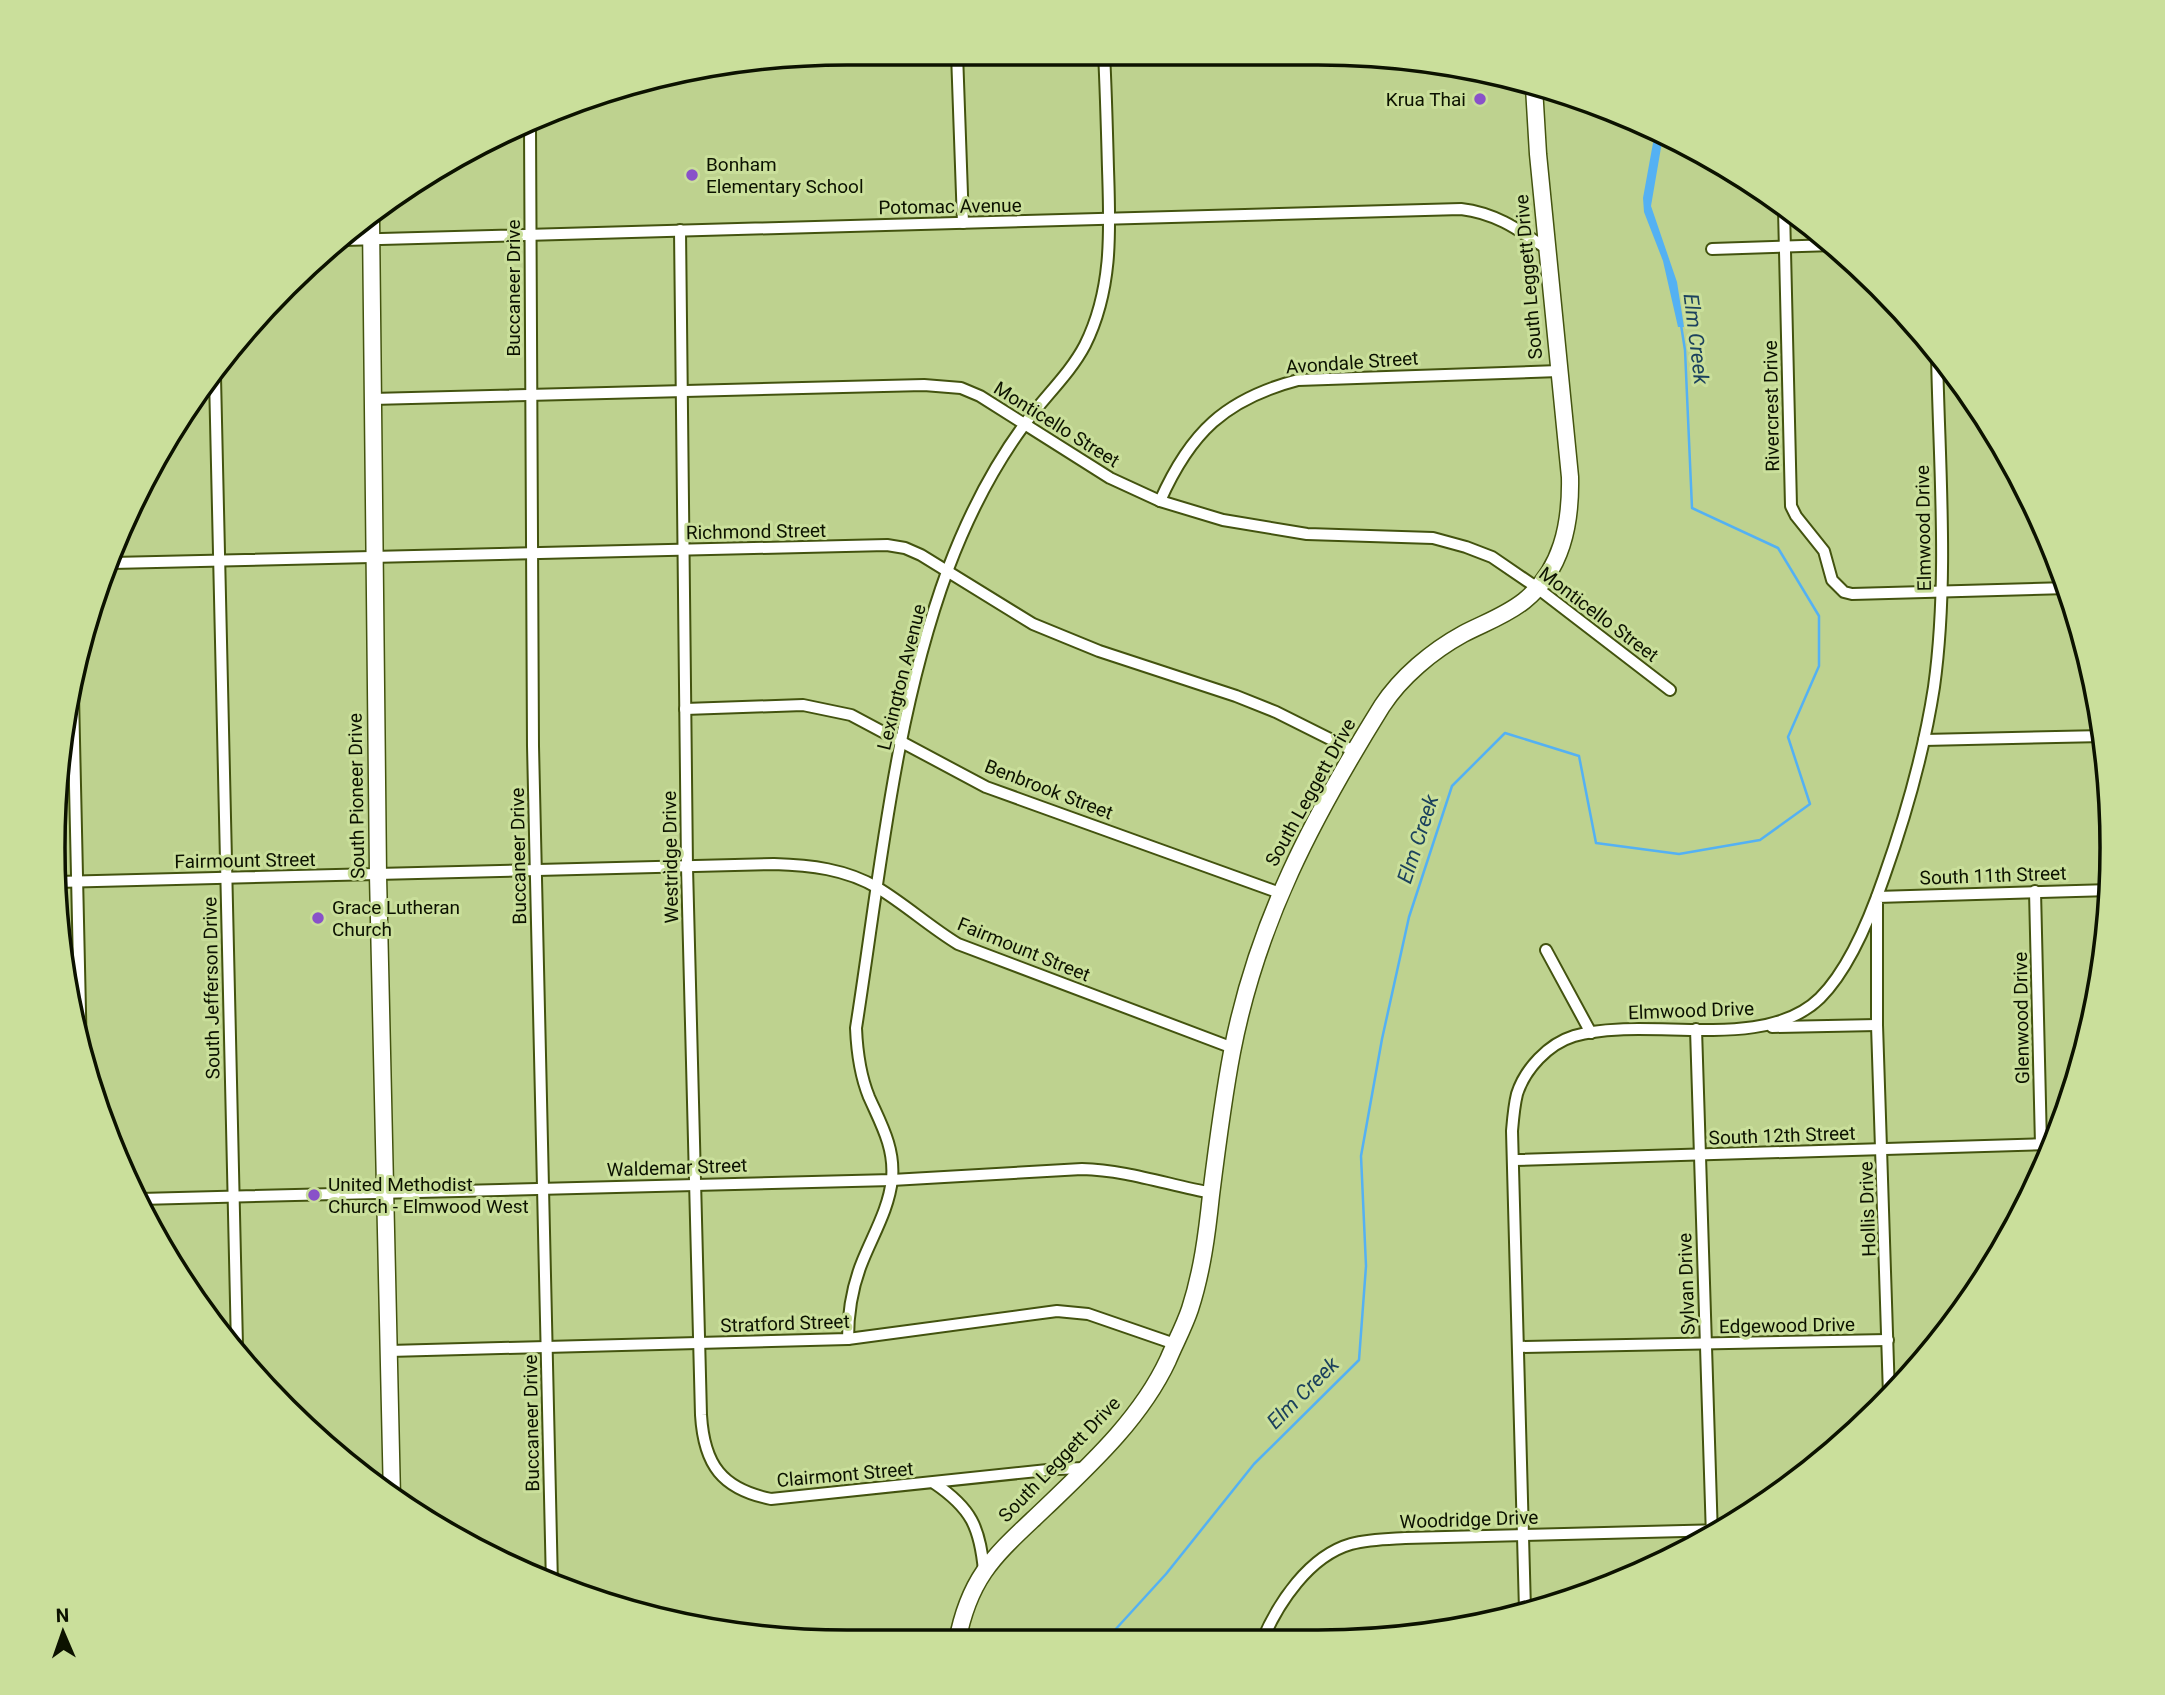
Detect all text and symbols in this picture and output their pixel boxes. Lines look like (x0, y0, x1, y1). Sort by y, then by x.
place label: Krua Thai (1386, 88, 1466, 111)
marker: Krua Thai (1472, 91, 1488, 107)
place label: Bonham Elementary School (706, 153, 864, 198)
marker: Bonham Elementary School (684, 167, 700, 183)
street label: South Leggett Drive (1510, 193, 1547, 360)
street label: Potomac Avenue (878, 194, 1022, 219)
street label: Buccaneer Drive (502, 219, 525, 357)
water label: Elm Creek (1679, 292, 1714, 387)
street label: Rivercrest Drive (1759, 340, 1784, 472)
street label: Avondale Street (1285, 346, 1419, 379)
street label: Monticello Street (990, 377, 1124, 472)
street label: Elmwood Drive (1911, 465, 1936, 591)
street label: Richmond Street (686, 519, 826, 544)
street label: Monticello Street (1534, 562, 1663, 667)
street label: Lexington Avenue (872, 602, 931, 753)
street label: South Pioneer Drive (344, 713, 369, 879)
street label: South Leggett Drive (1260, 714, 1361, 870)
street label: Benbrook Street (981, 754, 1116, 824)
street label: Buccaneer Drive (506, 787, 531, 925)
street label: Westridge Drive (658, 791, 683, 923)
water label: Elm Creek (1392, 791, 1444, 886)
street label: Fairmount Street (174, 848, 316, 873)
street label: South 11th Street (1919, 861, 2067, 890)
place label: Grace Lutheran Church (332, 896, 460, 941)
street label: South Jefferson Drive (198, 897, 225, 1079)
marker: Grace Lutheran Church (310, 910, 326, 926)
street label: Fairmount Street (954, 912, 1094, 987)
street label: Glenwood Drive (2009, 952, 2034, 1084)
street label: Elmwood Drive (1628, 997, 1754, 1024)
street label: South 12th Street (1708, 1121, 1856, 1150)
street label: Waldemar Street (606, 1154, 748, 1181)
street label: Hollis Drive (1854, 1161, 1881, 1257)
place label: United Methodist Church - Elmwood West (328, 1173, 529, 1218)
marker: United Methodist Church - Elmwood West (306, 1187, 322, 1203)
street label: Sylvan Drive (1673, 1233, 1700, 1335)
street label: Stratford Street (720, 1310, 850, 1337)
street label: Edgewood Drive (1719, 1313, 1855, 1338)
water label: Elm Creek (1262, 1352, 1344, 1434)
street label: Buccaneer Drive (519, 1354, 544, 1492)
street label: South Leggett Drive (994, 1392, 1125, 1527)
street label: Clairmont Street (776, 1457, 915, 1492)
street label: Woodridge Drive (1399, 1506, 1539, 1533)
north arrow (28, 1597, 98, 1667)
text: N (55, 1604, 70, 1627)

